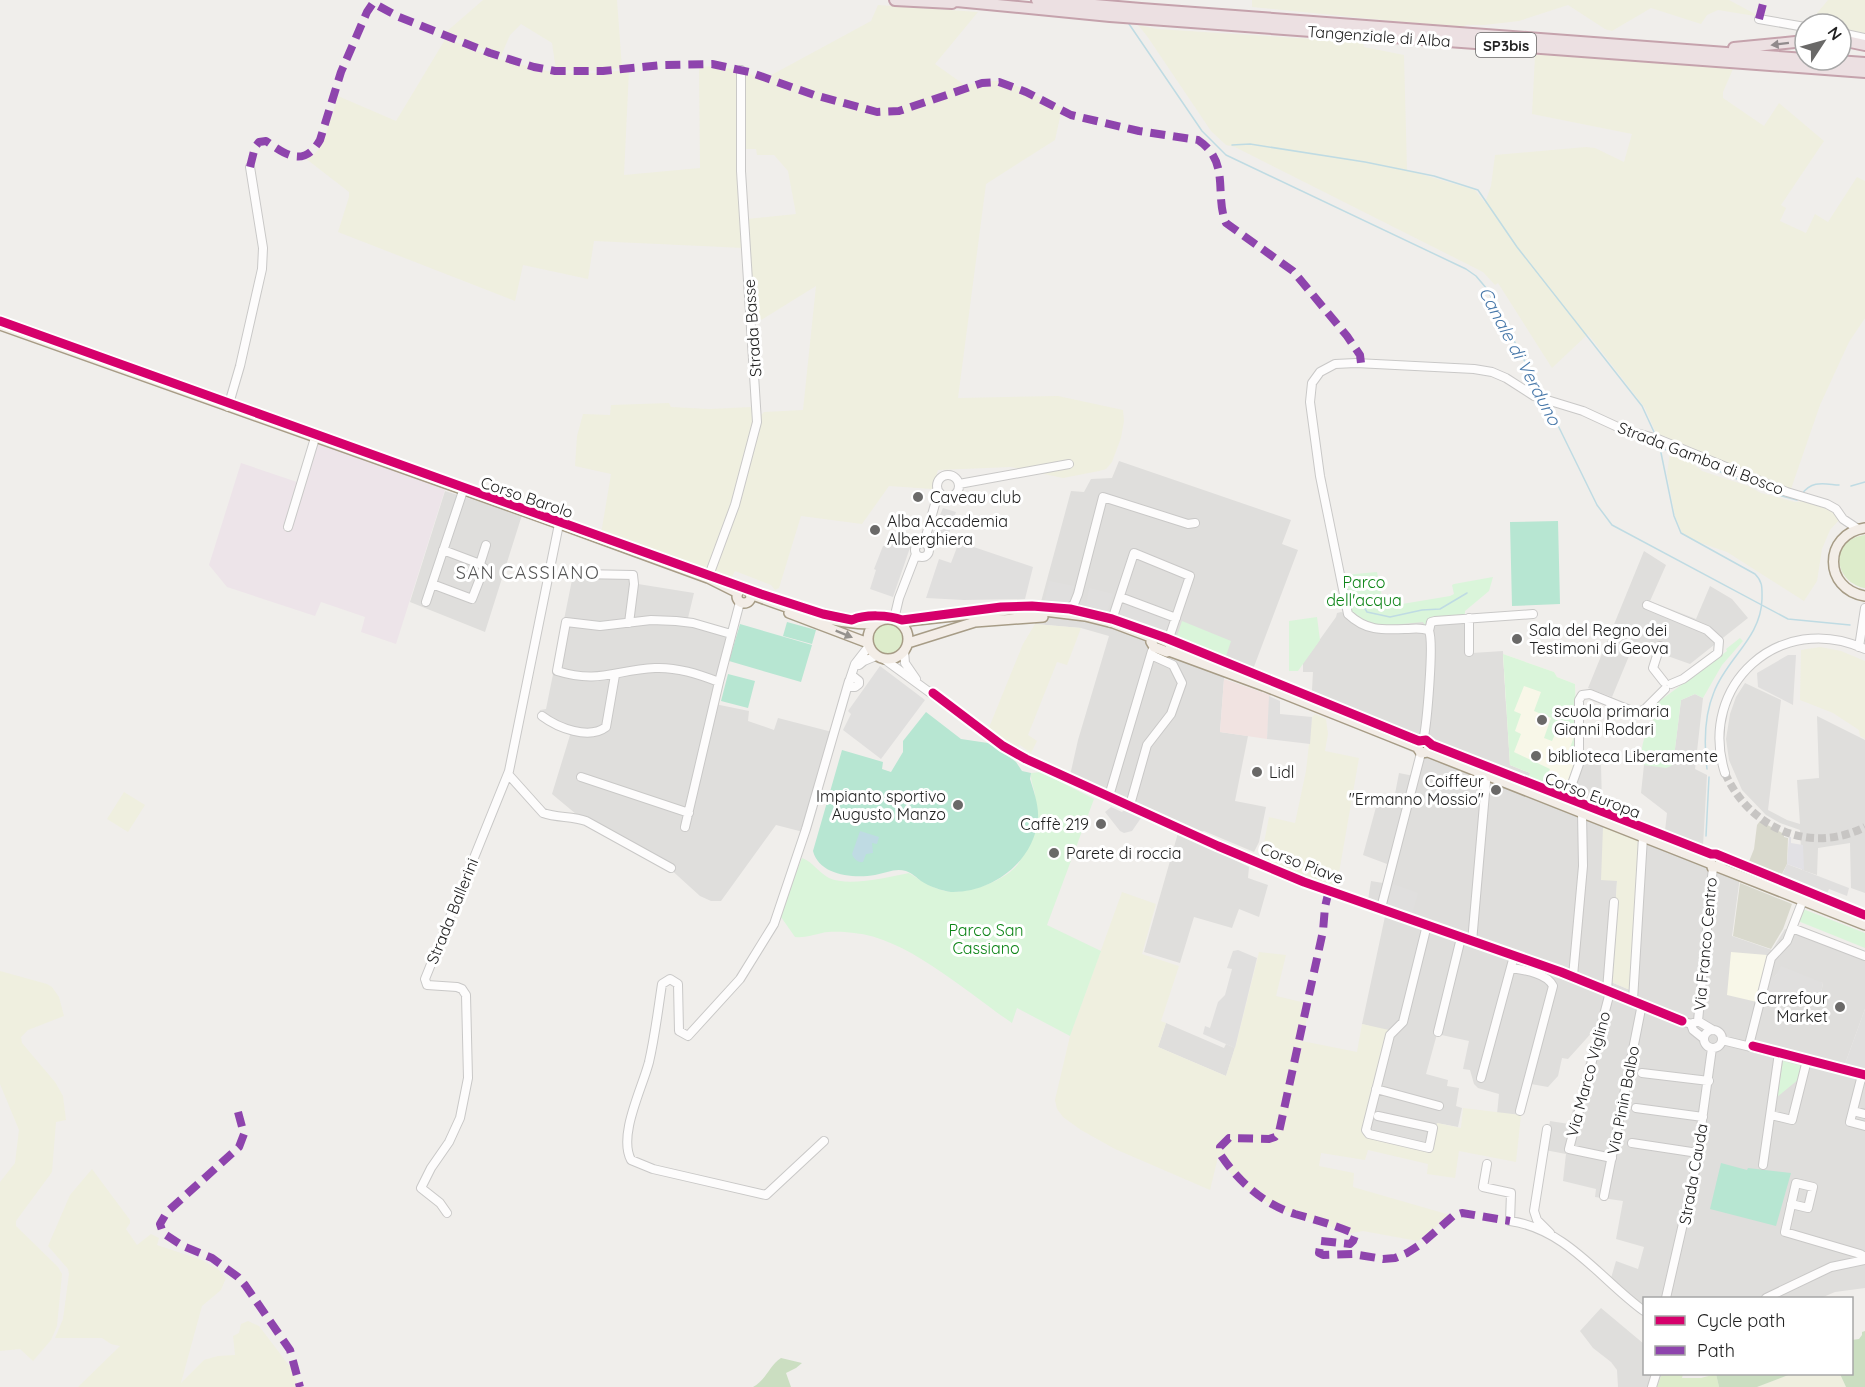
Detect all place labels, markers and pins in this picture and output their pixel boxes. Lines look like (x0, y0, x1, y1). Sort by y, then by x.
place label: Caveau club (930, 487, 1021, 507)
marker: Caveau club (911, 490, 925, 504)
place label: Alba Accademia Alberghiera (887, 511, 1008, 549)
marker: Alba Accademia Alberghiera (868, 523, 882, 537)
place label: Sala del Regno dei Testimoni di Geova (1529, 620, 1669, 658)
marker: Sala del Regno dei Testimoni di Geova (1510, 632, 1524, 646)
place label: scuola primaria Gianni Rodari (1554, 701, 1669, 739)
marker: scuola primaria Gianni Rodari (1535, 713, 1549, 727)
place label: biblioteca Liberamente (1548, 746, 1718, 766)
marker: biblioteca Liberamente (1529, 749, 1543, 763)
place label: Lidl (1269, 762, 1294, 782)
marker: Lidl (1250, 765, 1264, 779)
place label: Coiffeur "Ermanno Mossio" (1349, 771, 1484, 809)
marker: Coiffeur "Ermanno Mossio" (1489, 783, 1503, 797)
place label: Impianto sportivo Augusto Manzo (816, 786, 946, 824)
marker: Impianto sportivo Augusto Manzo (951, 798, 965, 812)
place label: Caffè 219 (1020, 814, 1089, 834)
marker: Caffè 219 (1094, 817, 1108, 831)
place label: Parete di roccia (1066, 843, 1181, 863)
marker: Parete di roccia (1047, 846, 1061, 860)
place label: Carrefour Market (1757, 988, 1828, 1026)
marker: Carrefour Market (1833, 1000, 1847, 1014)

